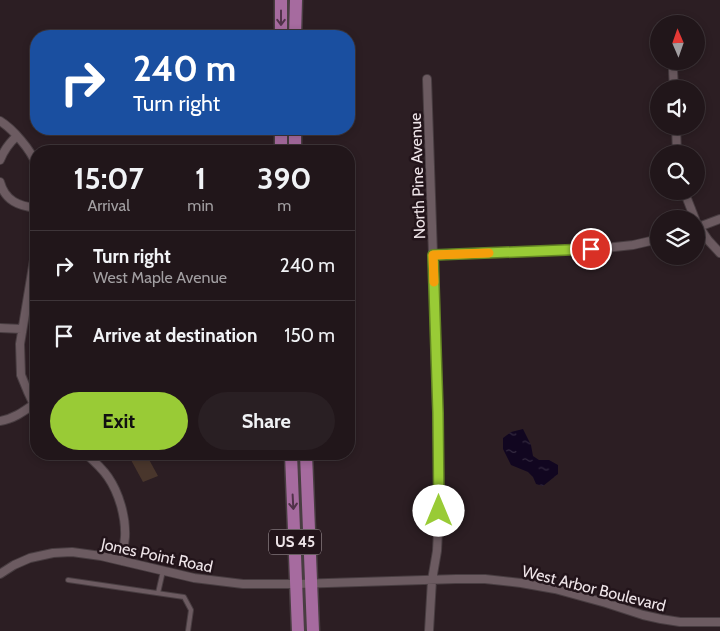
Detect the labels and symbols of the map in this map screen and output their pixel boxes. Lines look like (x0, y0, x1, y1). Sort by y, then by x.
one-way arrow (276, 10, 286, 26)
north arrow (650, 15, 705, 70)
street label: North Pine Avenue (406, 112, 429, 240)
pin (570, 228, 612, 270)
position arrow (412, 484, 464, 536)
one-way arrow (288, 494, 297, 510)
road number: US 45 (269, 530, 321, 554)
street label: Jones Point Road (98, 534, 214, 577)
street label: West Arbor Boulevard (520, 561, 668, 616)

